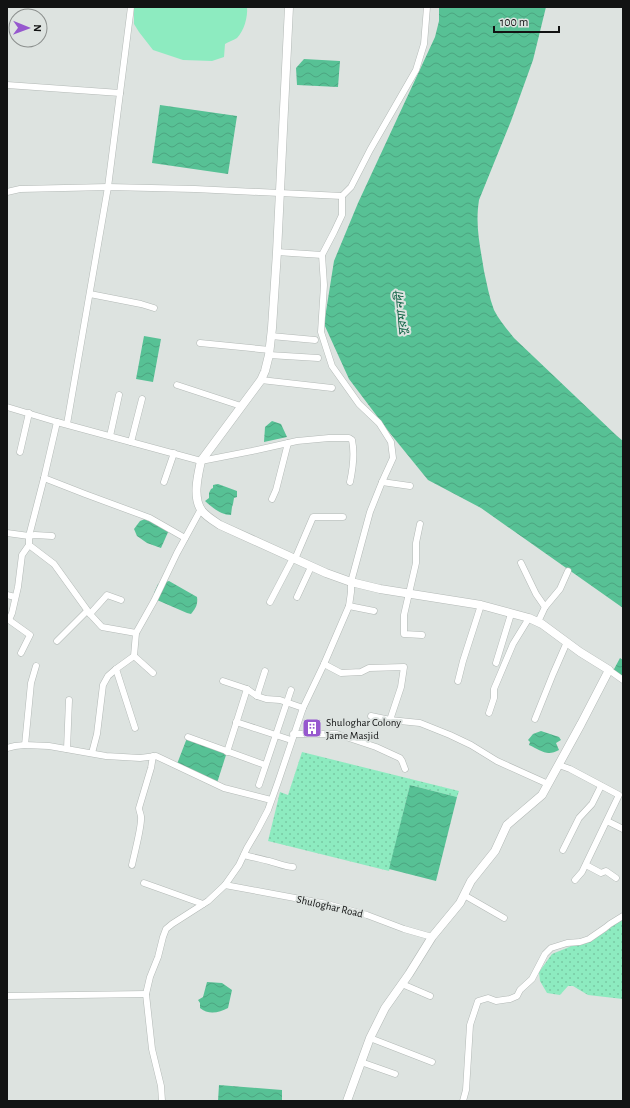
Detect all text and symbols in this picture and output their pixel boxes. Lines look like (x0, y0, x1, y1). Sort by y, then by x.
north arrow (8, 8, 48, 48)
scale bar (494, 8, 559, 34)
text: 100 m (500, 16, 528, 28)
text: N (32, 24, 43, 32)
water label: সুরমা নদী (392, 289, 410, 337)
building icon: Shuloghar Colony Jame Masjid (301, 717, 323, 739)
place label: Shuloghar Colony Jame Masjid (326, 717, 401, 741)
street label: Shuloghar Road (296, 893, 364, 920)

